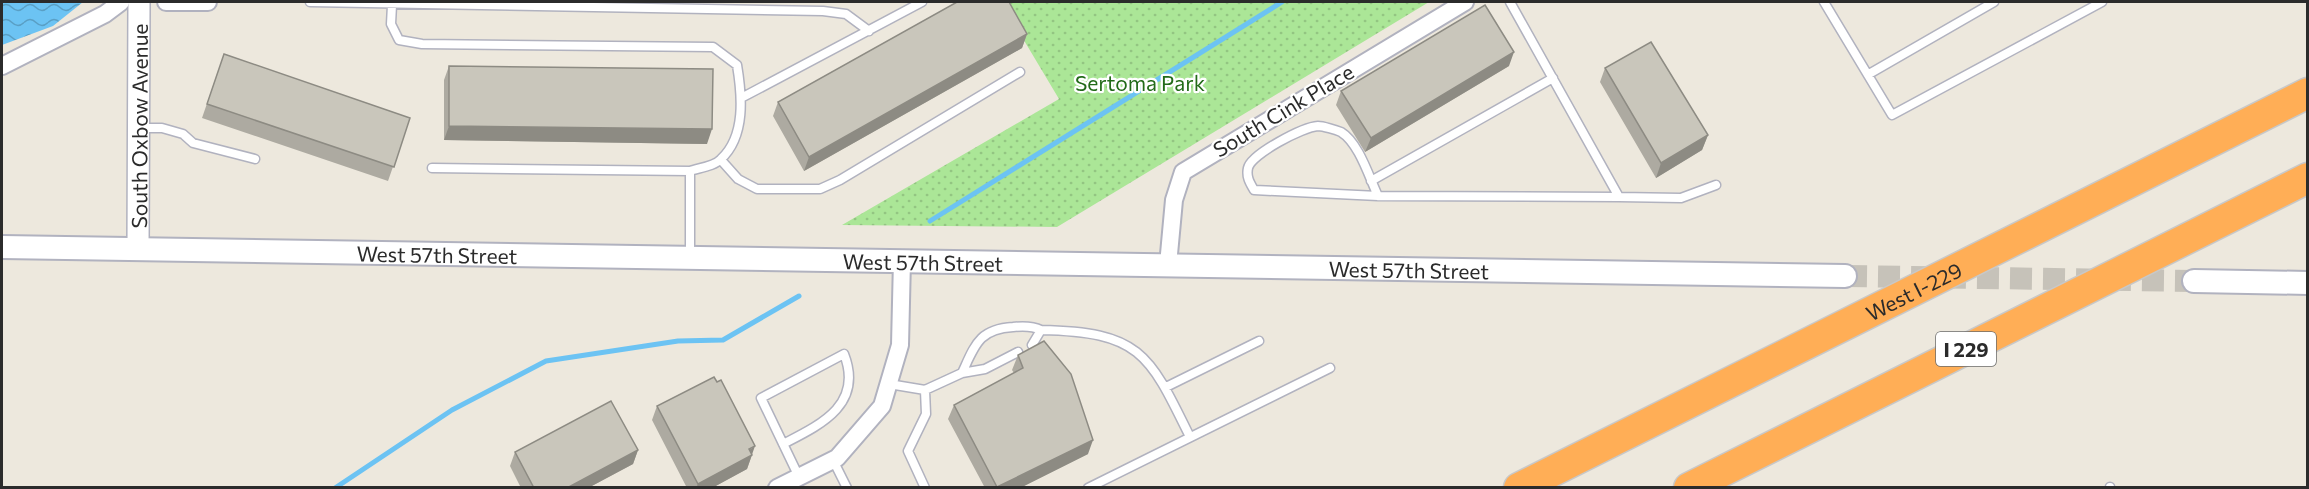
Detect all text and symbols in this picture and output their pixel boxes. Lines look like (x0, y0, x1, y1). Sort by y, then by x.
street label: South Oxbow Avenue (126, 23, 151, 229)
street label: South Cink Place (1208, 58, 1358, 162)
park label: Sertoma Park (1075, 70, 1205, 95)
street label: West 57th Street (357, 240, 517, 268)
street label: West 57th Street (842, 248, 1003, 275)
street label: West 57th Street (1328, 255, 1489, 283)
street label: West I-229 (1861, 256, 1965, 325)
road number: I 229 (1936, 332, 1996, 366)

